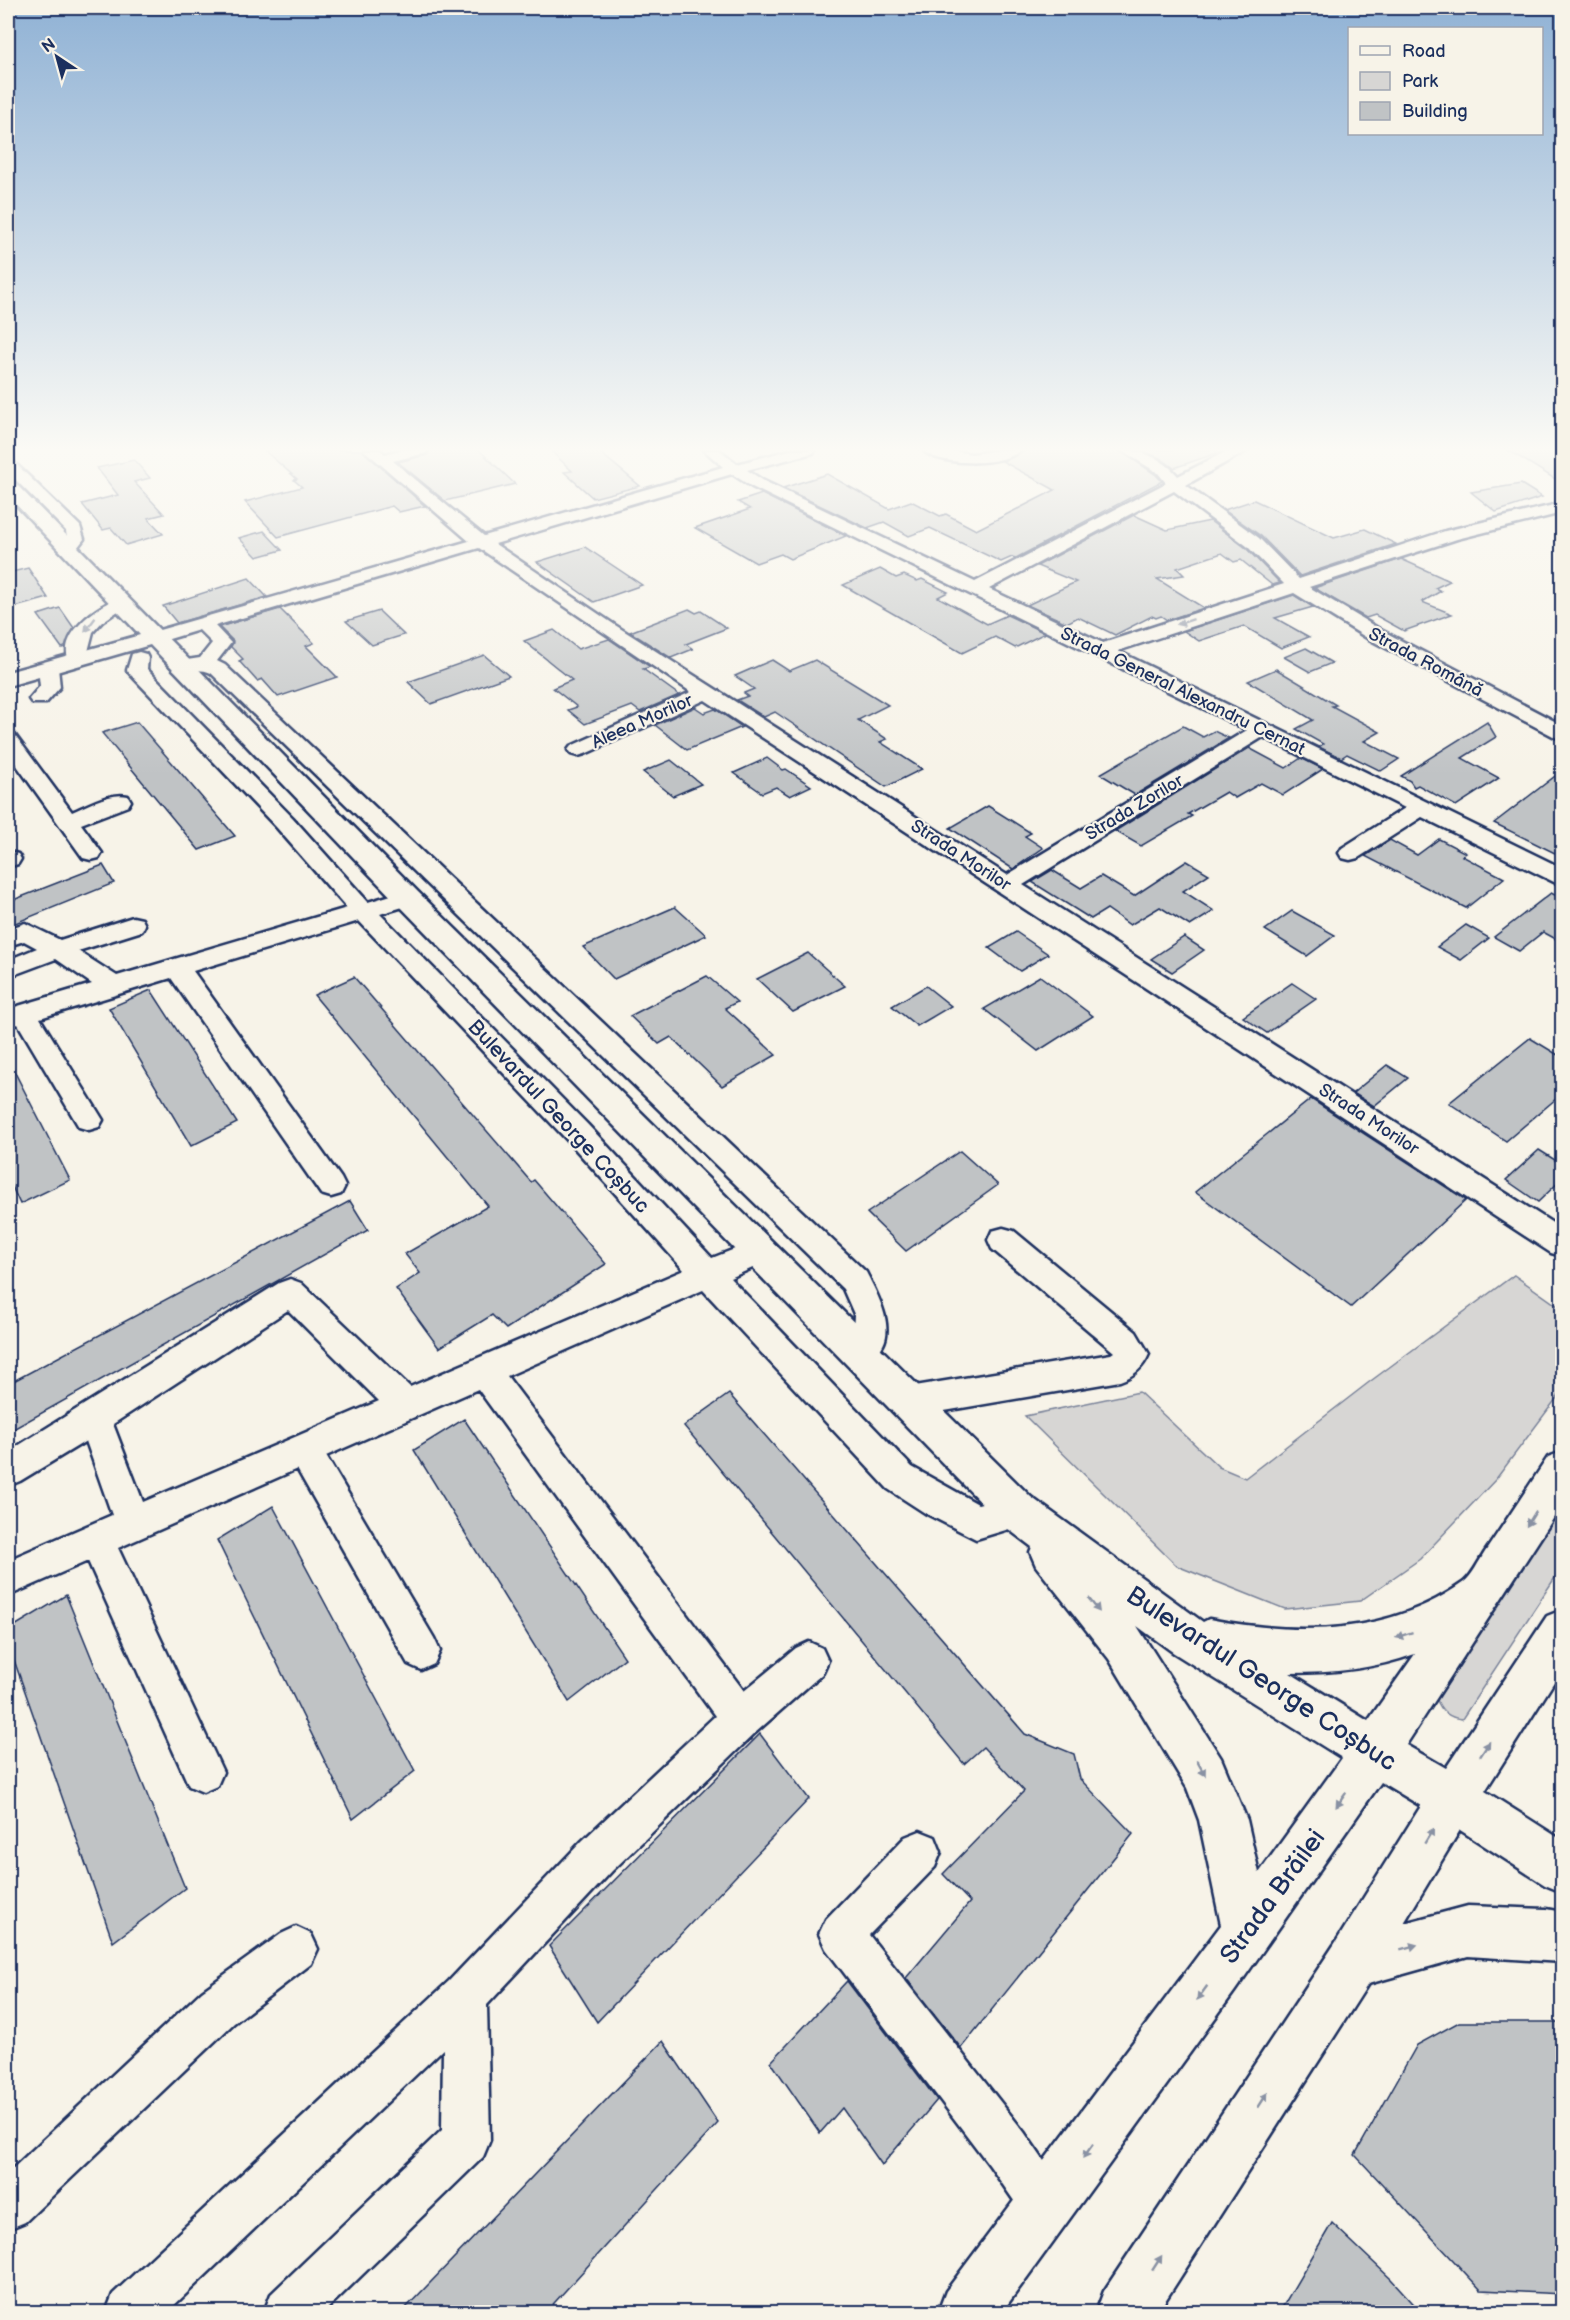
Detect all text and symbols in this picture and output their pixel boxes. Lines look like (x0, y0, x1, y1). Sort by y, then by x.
north arrow (27, 27, 87, 87)
legend (1348, 27, 1543, 135)
text: N (39, 35, 60, 57)
text: Road (1402, 41, 1446, 62)
text: Park (1402, 71, 1438, 92)
text: Building (1402, 101, 1468, 122)
one-way arrow (84, 616, 96, 632)
one-way arrow (1176, 618, 1194, 628)
street label: Strada General Alexandru Cernat (1057, 623, 1309, 760)
street label: Strada Română (1365, 623, 1487, 701)
street label: Aleea Morilor (588, 690, 696, 753)
street label: Strada Zorilor (1081, 770, 1188, 845)
street label: Strada Morilor (907, 815, 1015, 896)
street label: Bulevardul George Coșbuc (462, 1014, 655, 1218)
street label: Strada Morilor (1315, 1079, 1423, 1160)
one-way arrow (1526, 1511, 1537, 1527)
street label: Bulevardul George Coșbuc (1120, 1580, 1402, 1778)
one-way arrow (1088, 1598, 1100, 1613)
one-way arrow (1395, 1631, 1413, 1641)
one-way arrow (1479, 1741, 1490, 1757)
one-way arrow (1196, 1760, 1206, 1777)
one-way arrow (1335, 1792, 1347, 1808)
street label: Strada Brăilei (1214, 1824, 1332, 1970)
one-way arrow (1424, 1828, 1435, 1844)
one-way arrow (1400, 1942, 1418, 1951)
one-way arrow (1196, 1984, 1208, 2000)
one-way arrow (1258, 2092, 1269, 2108)
one-way arrow (1082, 2142, 1094, 2158)
one-way arrow (1151, 2256, 1163, 2272)

